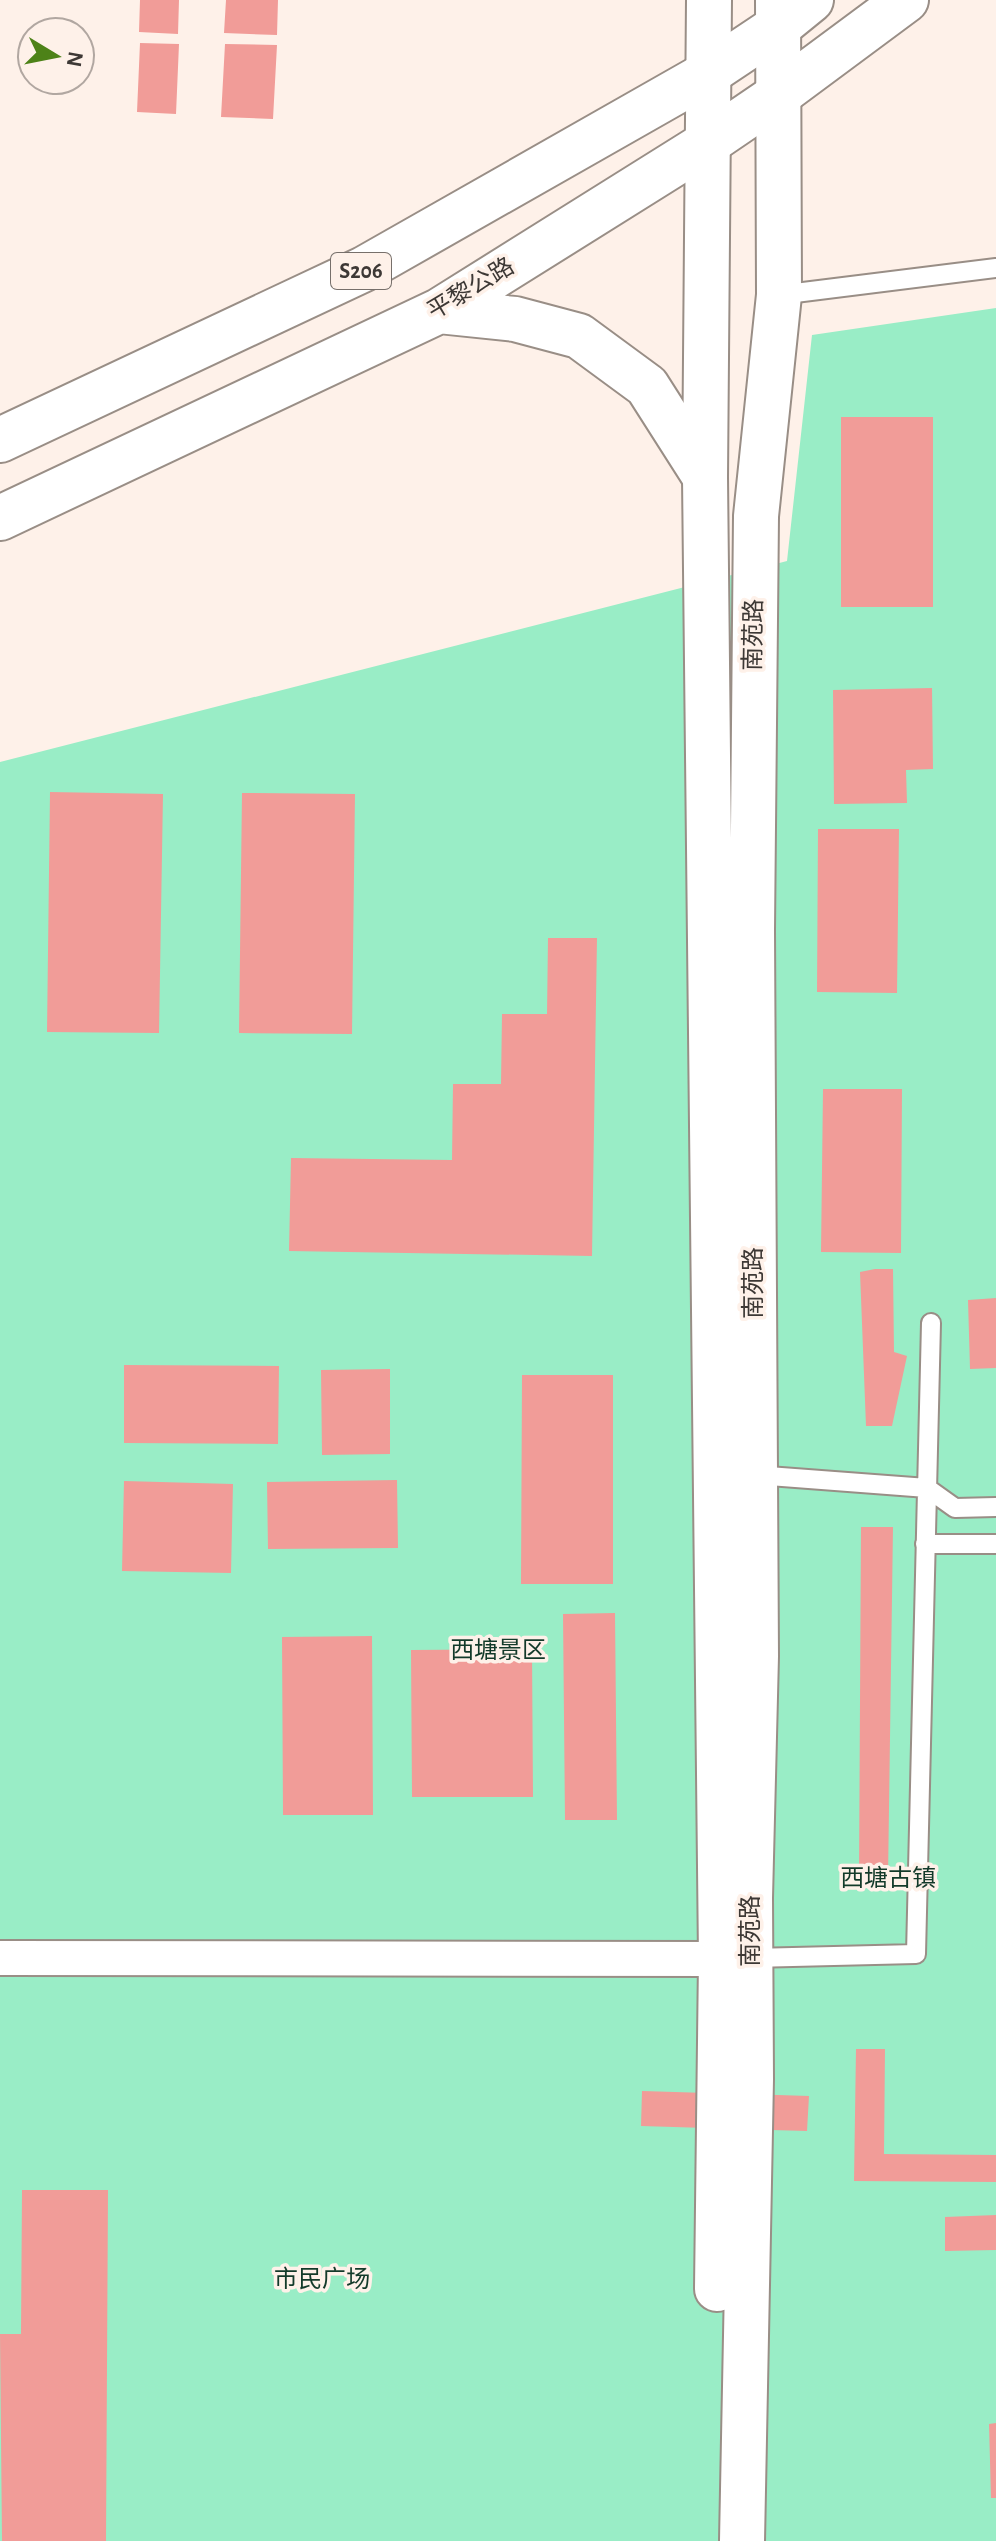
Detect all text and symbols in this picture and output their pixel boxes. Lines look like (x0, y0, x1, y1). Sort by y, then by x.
north arrow (16, 16, 96, 96)
text: N (63, 50, 87, 69)
street label: 平黎公路 (423, 252, 518, 324)
road number: S206 (331, 253, 391, 289)
street label: 南苑路 (739, 599, 767, 671)
street label: 南苑路 (740, 1247, 766, 1319)
park label: 西塘景区 (450, 1637, 546, 1663)
park label: 西塘古镇 (840, 1865, 936, 1891)
street label: 南苑路 (737, 1895, 763, 1967)
park label: 市民广场 (274, 2266, 370, 2292)

